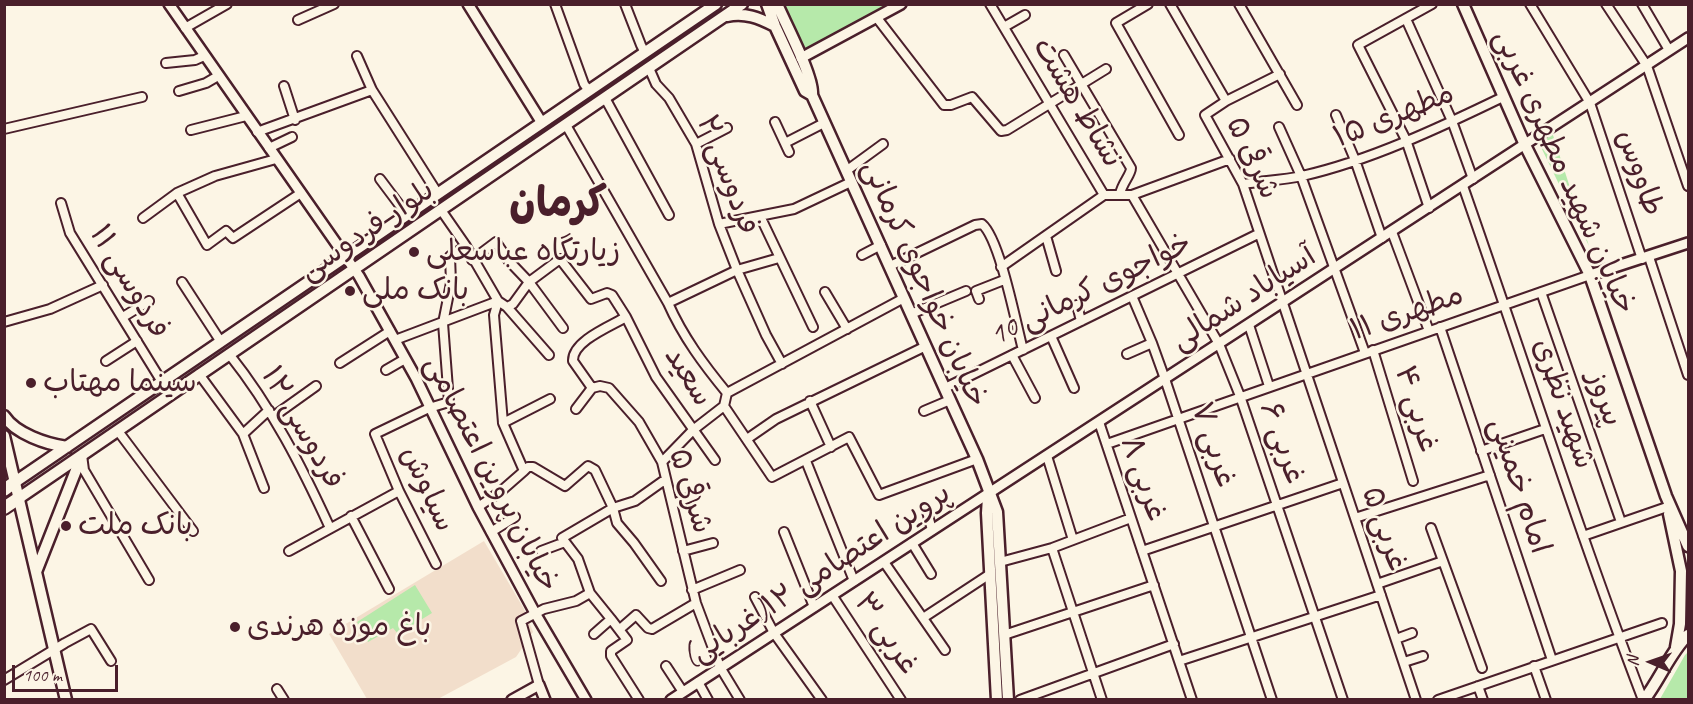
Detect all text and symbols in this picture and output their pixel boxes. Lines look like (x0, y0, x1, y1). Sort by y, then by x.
street label: خیابان شهید مطهری غربی (1485, 24, 1643, 320)
street label: نشاط هشت (1024, 32, 1130, 174)
street label: مطهری ۱۵ (1328, 76, 1460, 156)
street label: فردوسی ۲ (688, 110, 766, 240)
street label: شرقی ۵ (1217, 111, 1287, 205)
street label: طاووس (1607, 125, 1671, 221)
street label: خیابان خواجوی کرمانی (853, 155, 995, 413)
street label: بلوار فردوسی (293, 173, 441, 289)
district label: کرمان (509, 180, 607, 230)
street label: فردوسی ۱۱ (81, 219, 177, 345)
street label: خواجوی کرمانی 10 (984, 226, 1198, 354)
place label: زیارتگاه عباسعلی (426, 234, 620, 270)
street label: آسیاباد شمالی (1165, 239, 1323, 359)
marker: زیارتگاه عباسعلی (407, 245, 421, 259)
place label: بانک ملی (362, 273, 469, 309)
street label: مطهری ۱۱ (1346, 277, 1468, 349)
marker: بانک ملی (343, 284, 357, 298)
street label: شهید نظری (1524, 334, 1602, 474)
street label: سعید (656, 341, 720, 413)
street label: خیابان پروین اعتصامی (416, 350, 566, 598)
street label: فردوسی ۱۲ (253, 360, 351, 496)
street label: ۴ غربی (1386, 361, 1446, 457)
place label: سینما مهتاب (43, 365, 197, 401)
street label: پیروز (1578, 367, 1630, 431)
marker: سینما مهتاب (24, 376, 38, 390)
street label: ۶ غربی (1251, 397, 1313, 489)
street label: ۷ غربی (1182, 398, 1244, 492)
street label: امام خمینی (1480, 414, 1558, 558)
street label: ۸ غربی (1112, 432, 1174, 526)
street label: سیاوش (392, 441, 462, 537)
street label: شرقی ۵ (660, 444, 720, 538)
street label: پروین اعتصامی ۱۲(غربایی) (676, 476, 958, 676)
street label: ۵ غربی (1353, 482, 1415, 576)
place label: بانک ملت (78, 508, 193, 544)
marker: بانک ملت (59, 519, 73, 533)
street label: غربی ۳ (846, 586, 926, 682)
place label: باغ موزه هرندی (247, 609, 431, 645)
marker: باغ موزه هرندی (228, 620, 242, 634)
north arrow (1621, 632, 1681, 692)
scale bar (15, 653, 122, 691)
text: N (1623, 656, 1643, 667)
text: 100 m (23, 664, 62, 686)

